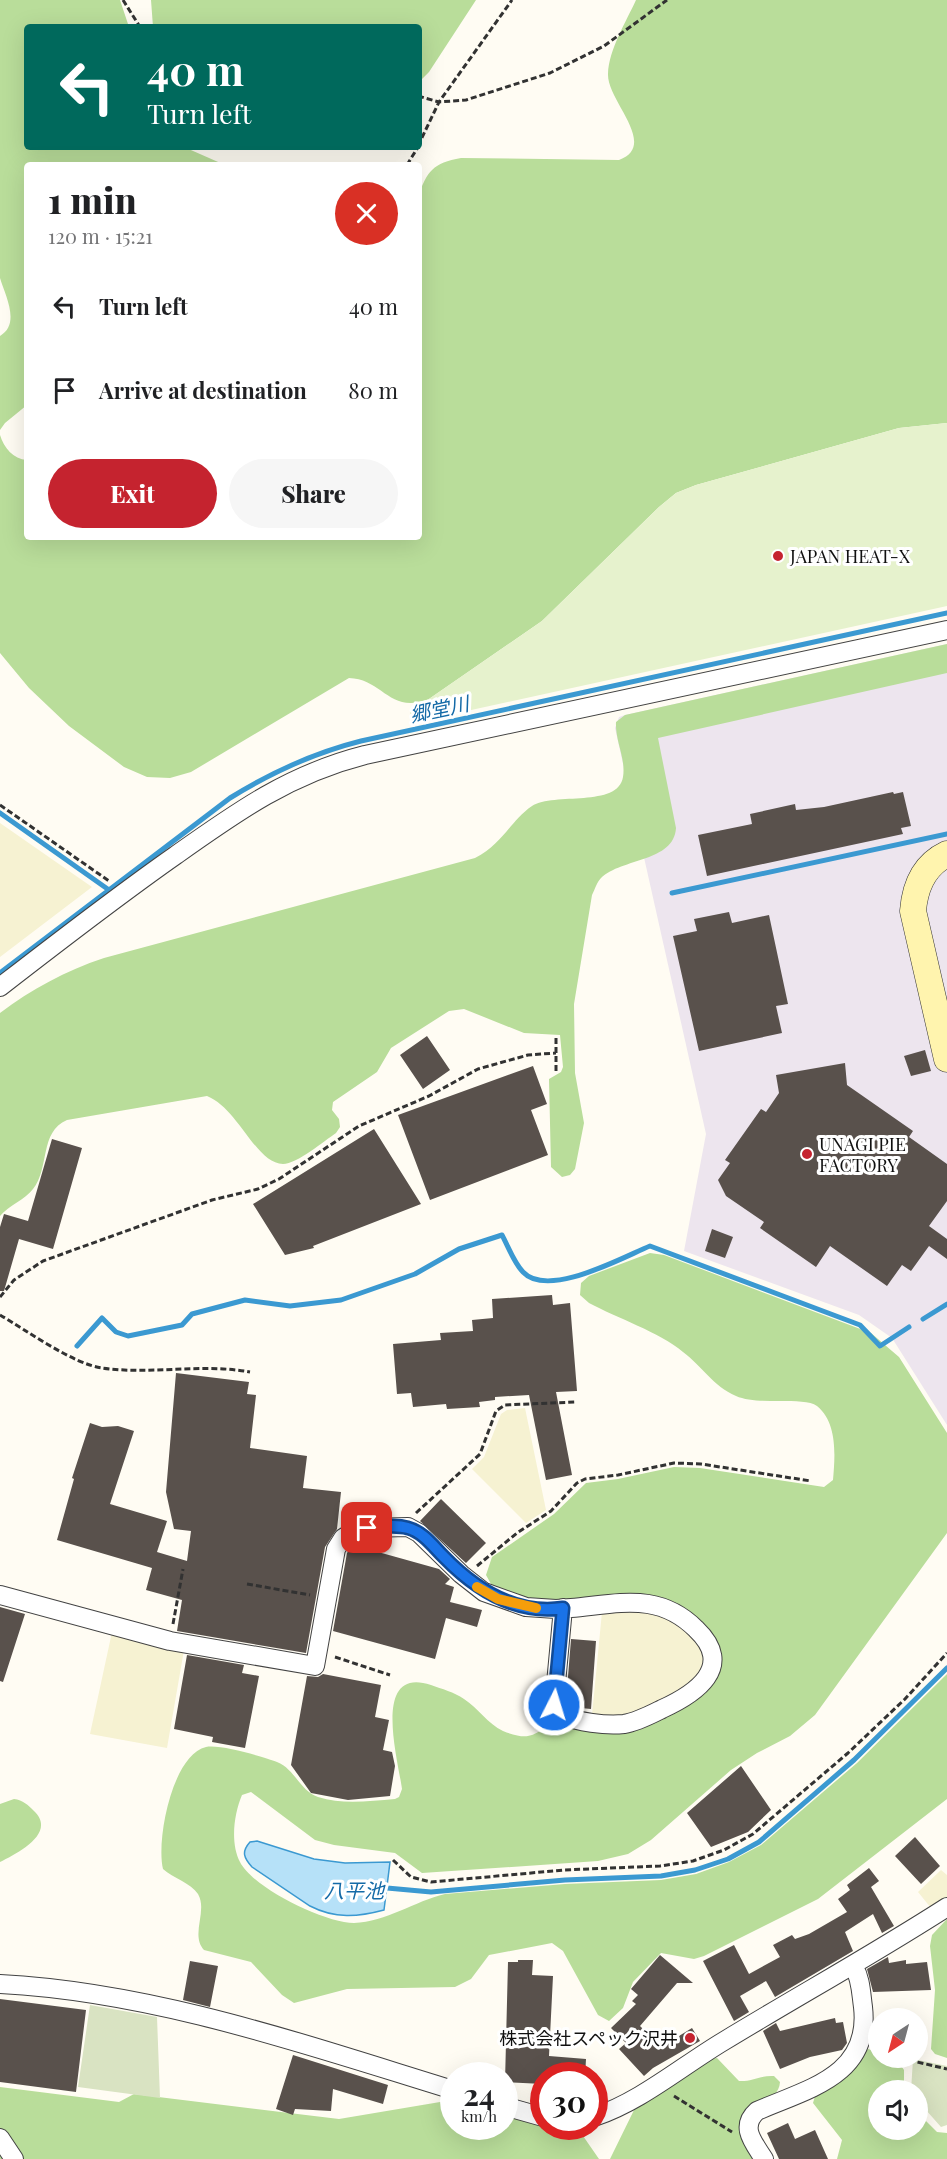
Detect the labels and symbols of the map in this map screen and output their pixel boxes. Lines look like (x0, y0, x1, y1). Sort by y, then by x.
place label: JAPAN HEAT-X (789, 544, 911, 568)
marker: JAPAN HEAT-X (771, 549, 785, 563)
water label: 郷堂川 (407, 688, 473, 727)
place label: UNAGI PIE FACTORY (819, 1132, 906, 1177)
marker: UNAGI PIE FACTORY (800, 1147, 814, 1161)
pin (341, 1502, 392, 1553)
position arrow (522, 1673, 586, 1737)
water label: 八平池 (324, 1876, 386, 1903)
north arrow (868, 2008, 928, 2068)
place label: 株式会社スペック沢井 (499, 2026, 678, 2050)
marker: 株式会社スペック沢井 (683, 2031, 697, 2045)
speed limit sign: 30 (530, 2062, 608, 2140)

